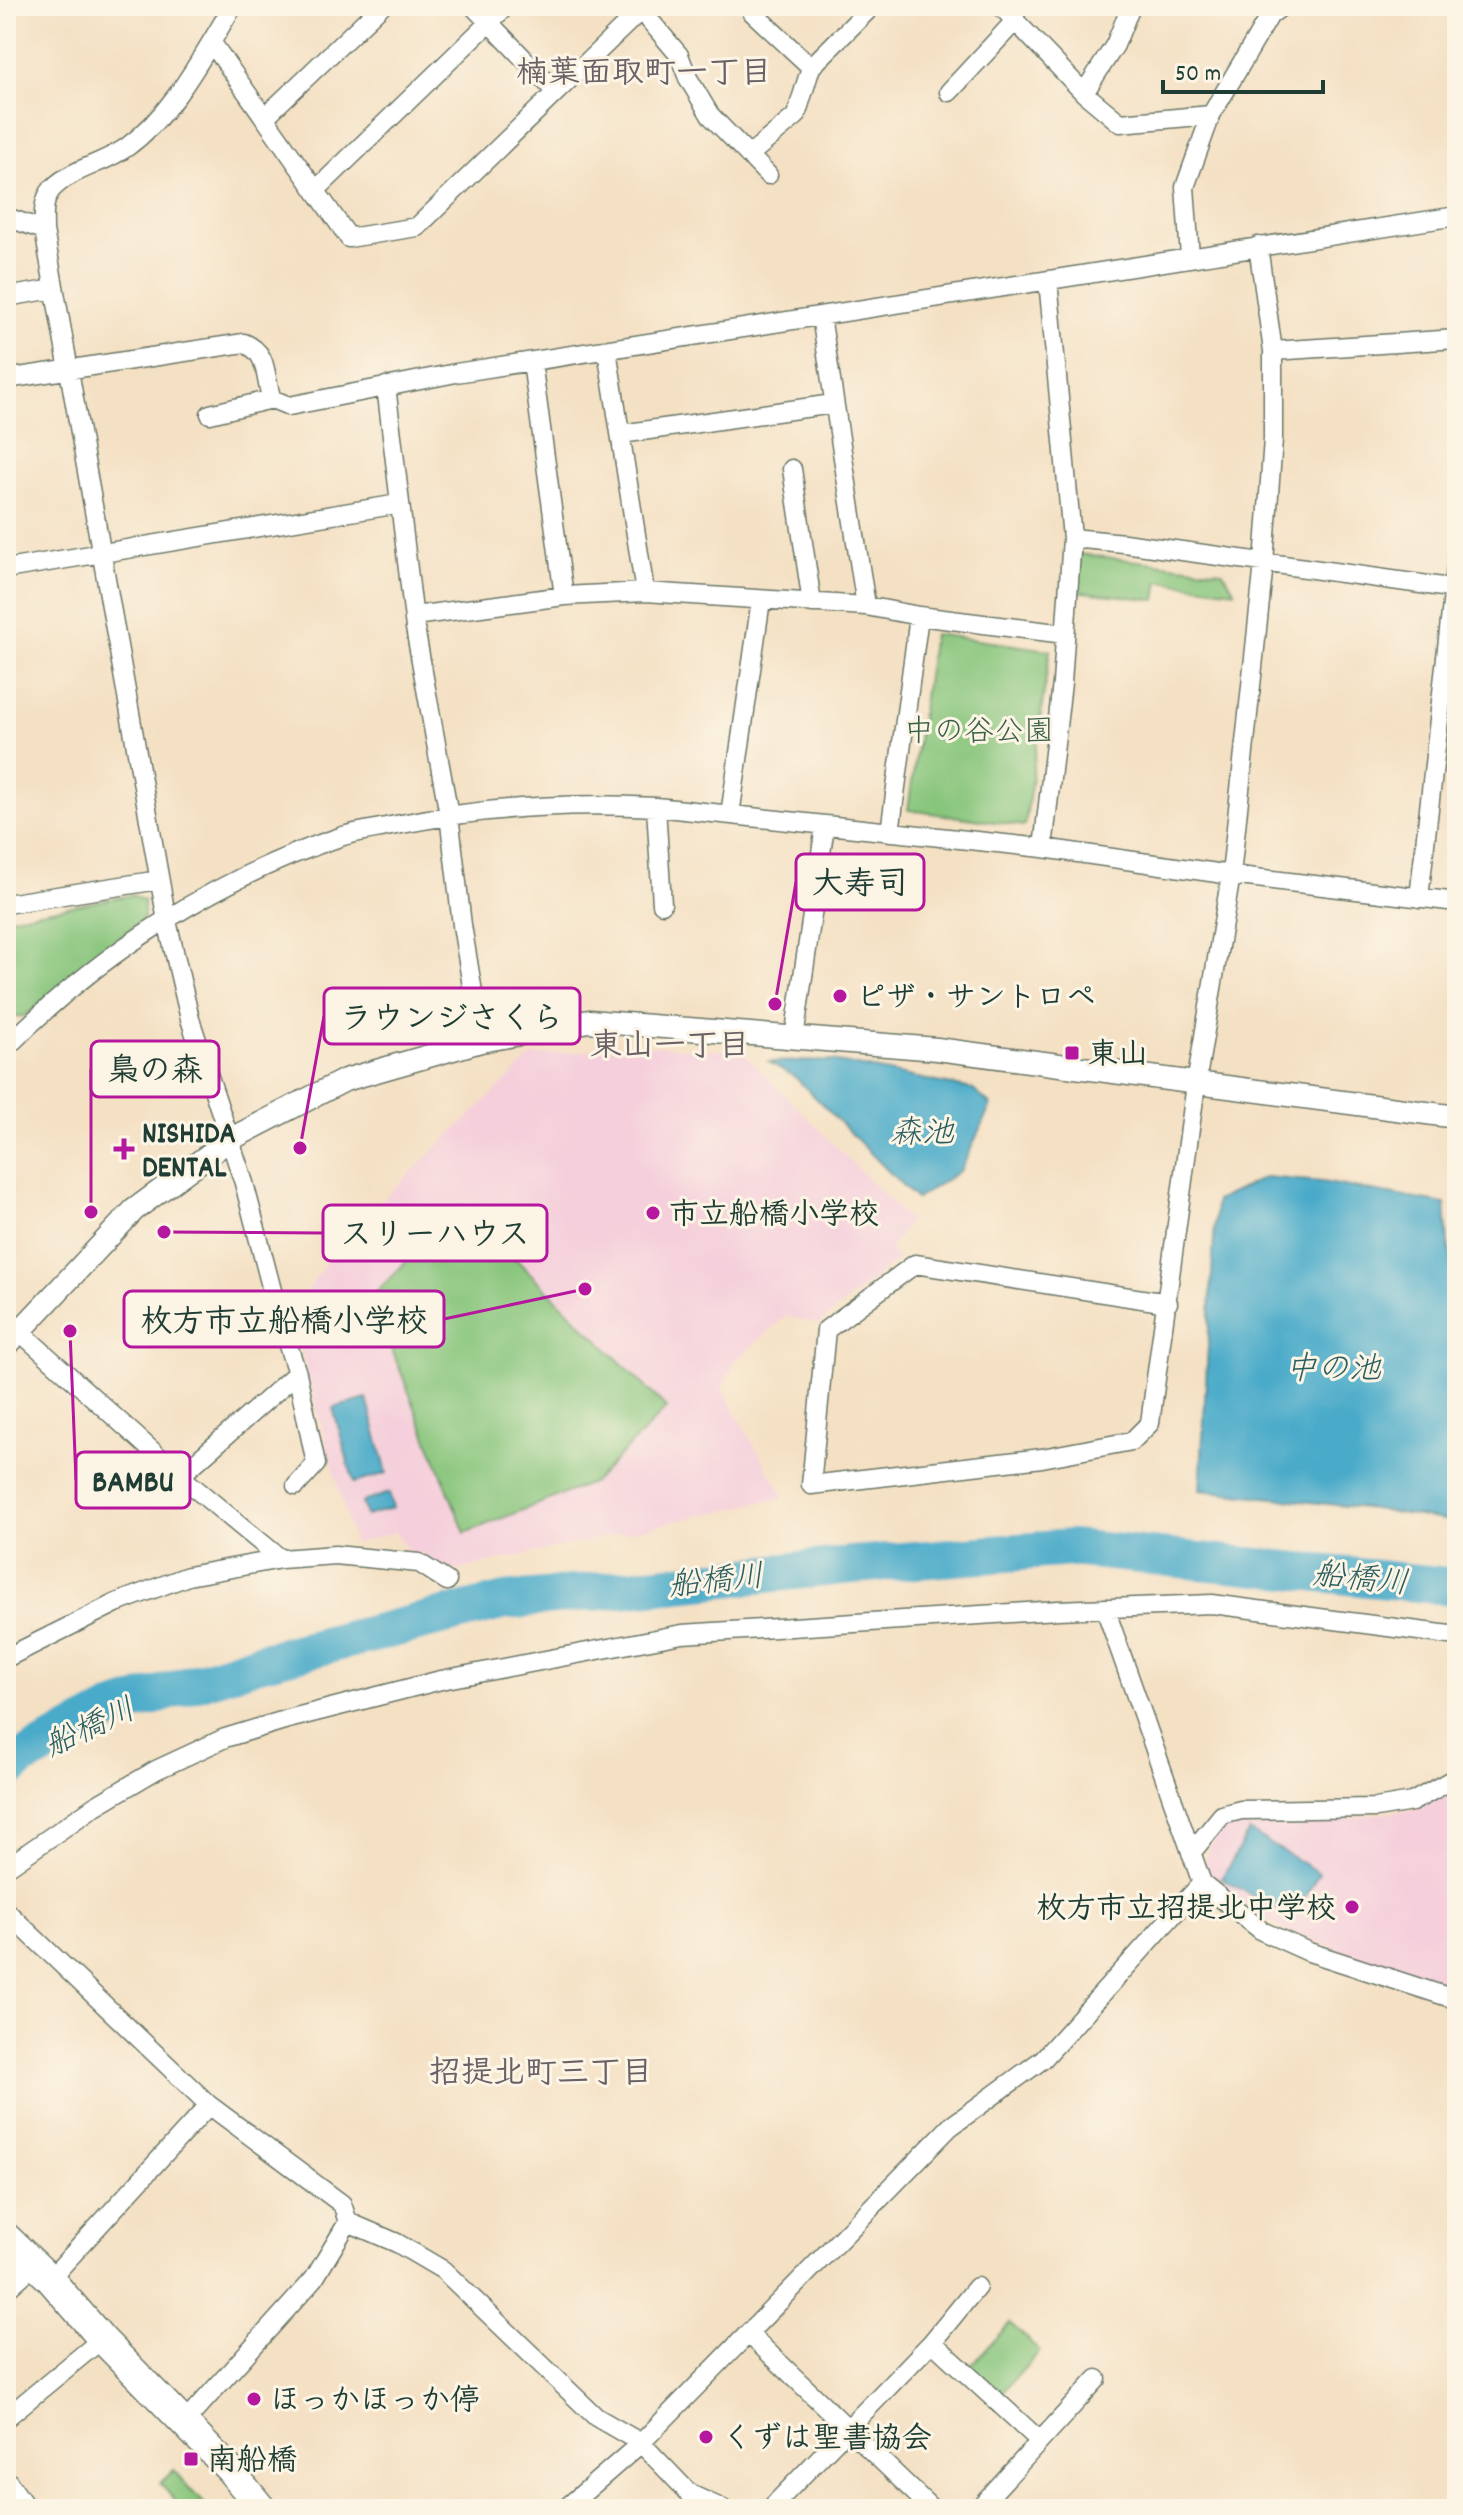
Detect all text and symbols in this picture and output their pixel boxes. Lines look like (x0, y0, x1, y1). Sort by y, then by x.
scale bar (1163, 44, 1323, 94)
district label: 楠葉面取町一丁目 (516, 53, 772, 99)
text: 50 m (1175, 58, 1221, 92)
park label: 中の谷公園 (904, 713, 1054, 756)
callout: 大寿司 (796, 854, 924, 910)
text: 大寿司 (812, 864, 908, 910)
place label: ピザ・サントロペ (856, 979, 1096, 1022)
marker: ピザ・サントロペ (831, 987, 849, 1005)
callout: ラウンジさくら (324, 988, 580, 1044)
text: ラウンジさくら (340, 999, 564, 1045)
district label: 東山一丁目 (590, 1026, 750, 1072)
place label: 東山 (1088, 1036, 1148, 1079)
callout: 梟の森 (91, 1041, 219, 1097)
marker: 東山 (1063, 1044, 1081, 1062)
text: 梟の森 (107, 1051, 203, 1097)
water label: 森池 (890, 1113, 955, 1159)
place label: NISHIDA DENTAL (142, 1115, 236, 1192)
marker: NISHIDA DENTAL (113, 1138, 135, 1160)
place label: 市立船橋小学校 (669, 1196, 879, 1239)
marker: 市立船橋小学校 (644, 1204, 662, 1222)
callout: スリーハウス (323, 1205, 547, 1261)
text: スリーハウス (340, 1215, 530, 1261)
callout: 枚方市立船橋小学校 (124, 1291, 444, 1347)
text: 枚方市立船橋小学校 (140, 1302, 428, 1348)
water label: 中の池 (1285, 1349, 1382, 1395)
callout: BAMBU (76, 1452, 190, 1508)
text: BAMBU (92, 1462, 174, 1508)
water label: 船橋川 (1310, 1554, 1411, 1610)
water label: 船橋川 (666, 1556, 767, 1612)
water label: 船橋川 (38, 1689, 144, 1772)
place label: 枚方市立招提北中学校 (1036, 1890, 1336, 1933)
marker: 枚方市立招提北中学校 (1343, 1898, 1361, 1916)
district label: 招提北町三丁目 (429, 2053, 653, 2099)
place label: ほっかほっか停 (270, 2382, 480, 2425)
marker: ほっかほっか停 (245, 2390, 263, 2408)
place label: くずは聖書協会 (722, 2420, 932, 2463)
marker: くずは聖書協会 (697, 2428, 715, 2446)
place label: 南船橋 (207, 2442, 297, 2485)
marker: 南船橋 (182, 2450, 200, 2468)

